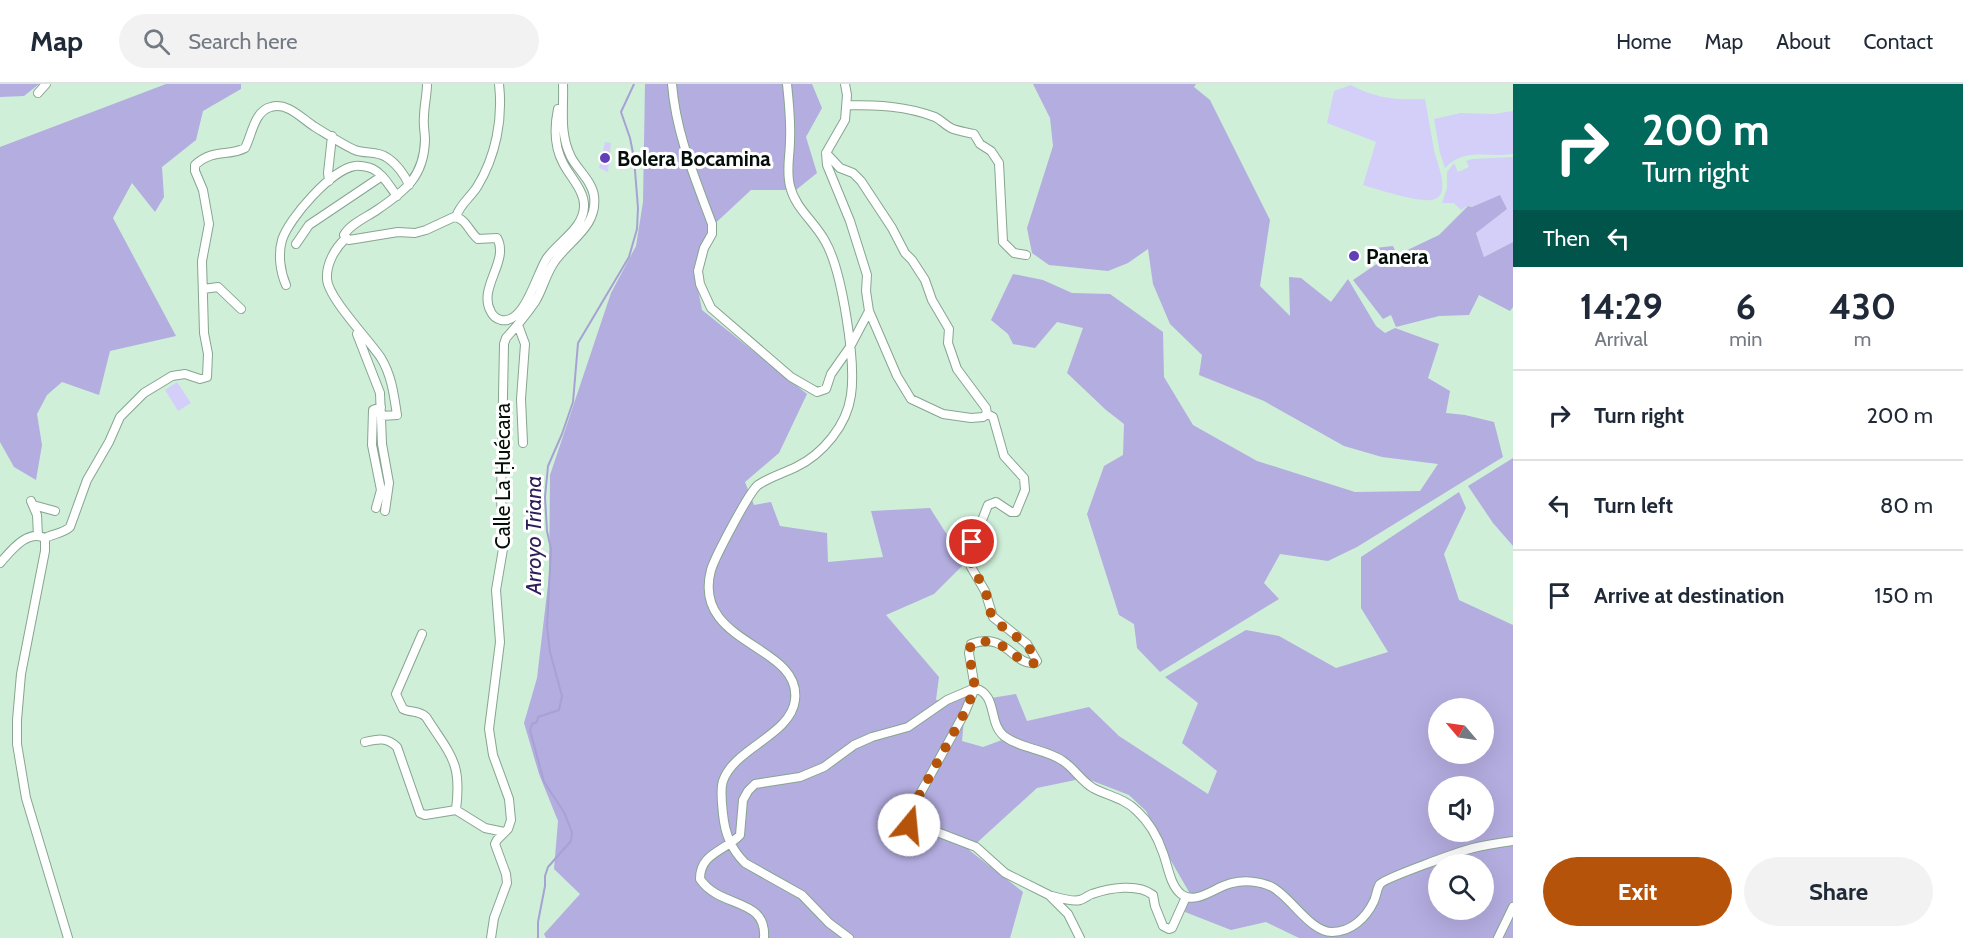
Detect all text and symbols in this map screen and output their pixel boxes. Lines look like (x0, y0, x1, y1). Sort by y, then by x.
search box (119, 14, 539, 68)
text: Map (30, 24, 83, 58)
icon: search (140, 25, 173, 58)
text: Search here (188, 28, 297, 55)
text: Home (1616, 29, 1672, 54)
text: Map (1705, 29, 1743, 54)
text: About (1776, 29, 1830, 54)
text: Contact (1863, 29, 1933, 54)
text: 200 m (1642, 104, 1769, 156)
icon: right (1543, 108, 1621, 186)
place label: Bolera Bocamina (617, 146, 771, 171)
marker: Bolera Bocamina (598, 151, 612, 165)
text: Turn right (1642, 156, 1749, 189)
icon: left (1602, 222, 1635, 255)
text: Then (1543, 225, 1590, 252)
place label: Panera (1366, 244, 1429, 269)
marker: Panera (1347, 249, 1361, 263)
text: 14:29 (1580, 284, 1663, 328)
text: 6 (1736, 284, 1756, 328)
text: 430 (1829, 284, 1896, 328)
text: Arrival (1595, 327, 1648, 351)
text: min (1729, 327, 1762, 351)
text: m (1854, 327, 1871, 351)
icon: right (1543, 399, 1576, 432)
text: Turn right (1594, 402, 1684, 429)
text: 200 m (1867, 402, 1933, 429)
street label: Calle La Ḥuécara (490, 403, 515, 549)
water label: Arroyo Triana (520, 476, 547, 595)
icon: left (1543, 489, 1576, 522)
text: Turn left (1594, 492, 1673, 519)
text: 80 m (1880, 492, 1933, 519)
pin (946, 516, 997, 567)
icon: arrive (955, 525, 988, 558)
icon: arrive (1543, 579, 1576, 612)
text: Arrive at destination (1594, 582, 1784, 609)
text: 150 m (1874, 582, 1933, 609)
north arrow (1428, 698, 1494, 764)
map controls (1428, 698, 1494, 920)
button: sound (1428, 776, 1494, 842)
position arrow (877, 793, 941, 857)
button: search (1428, 854, 1494, 920)
button: Exit (1543, 857, 1732, 926)
button: Share (1744, 857, 1933, 926)

